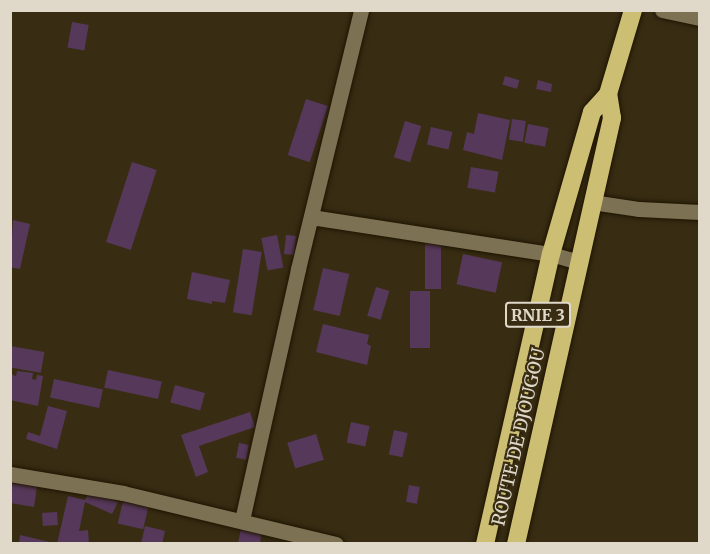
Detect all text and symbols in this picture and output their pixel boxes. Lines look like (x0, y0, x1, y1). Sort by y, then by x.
road number: RNIE 3 (505, 302, 571, 328)
street label: ROUTE DE DJOUGOU (488, 346, 550, 528)

